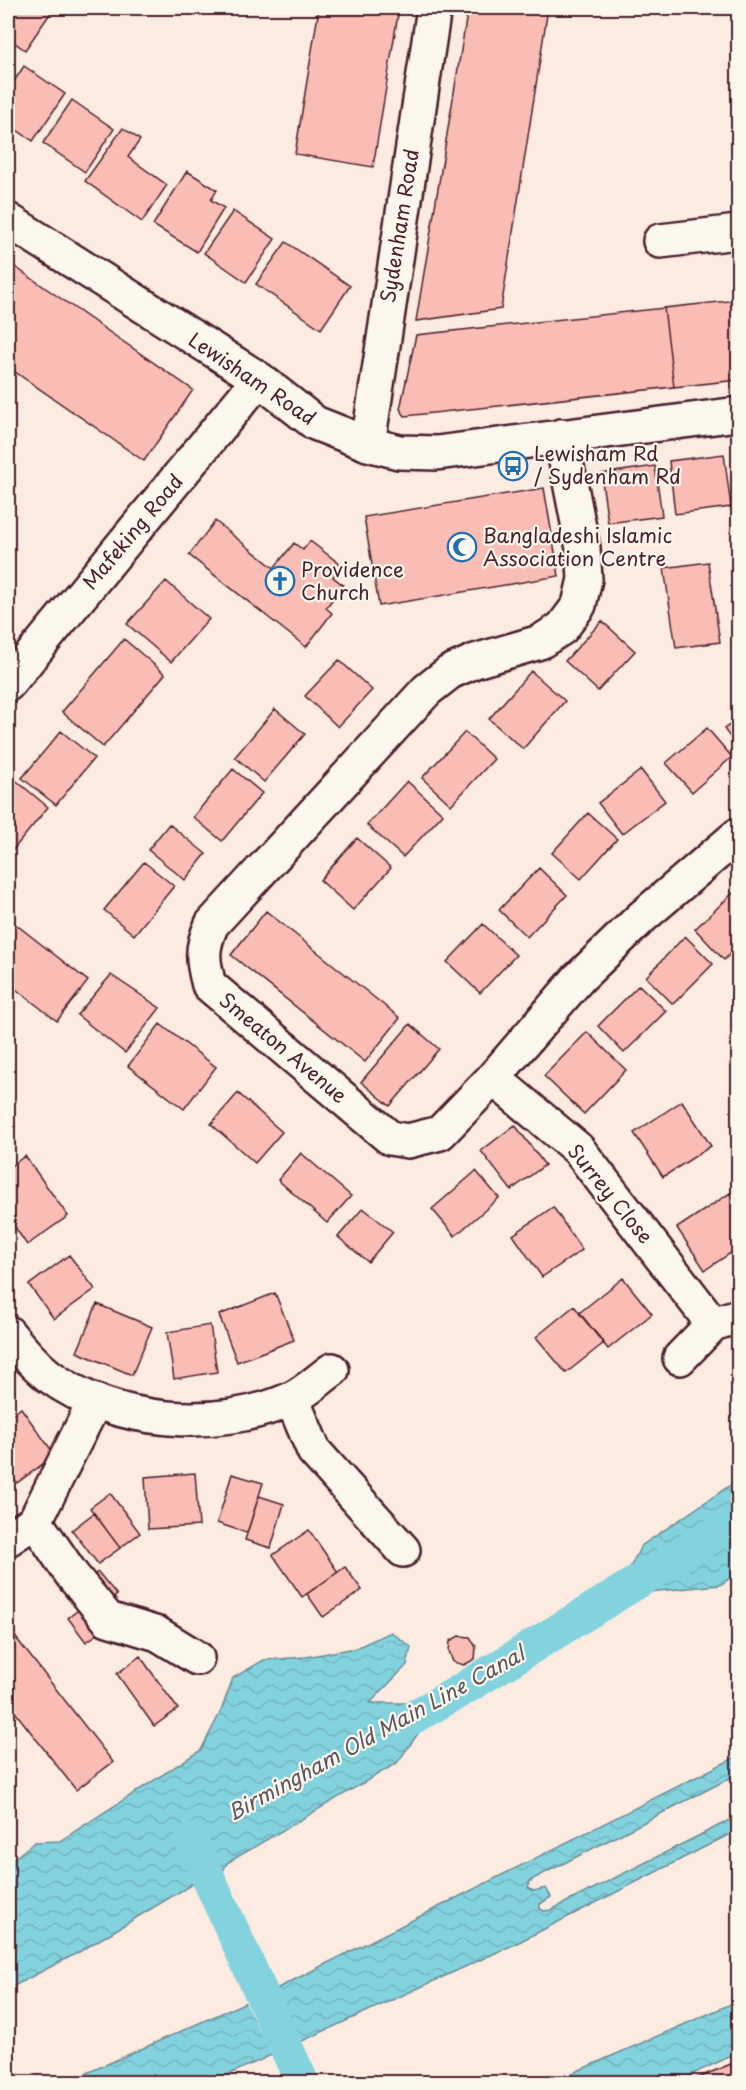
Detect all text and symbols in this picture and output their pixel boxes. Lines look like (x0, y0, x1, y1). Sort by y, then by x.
street label: Sydenham Road (372, 147, 426, 305)
street label: Lewisham Road (183, 324, 322, 432)
place label: Lewisham Rd / Sydenham Rd (534, 438, 681, 491)
bus stop icon: Lewisham Rd / Sydenham Rd (497, 450, 529, 482)
street label: Mafeking Road (75, 467, 190, 596)
place label: Bangladeshi Islamic Association Centre (483, 520, 672, 573)
mosque icon: Bangladeshi Islamic Association Centre (446, 531, 478, 563)
place label: Providence Church (301, 554, 404, 607)
church icon: Providence Church (264, 565, 296, 597)
street label: Smeaton Avenue (213, 985, 354, 1110)
street label: Surrey Close (561, 1137, 660, 1250)
water label: Birmingham Old Main Line Canal (220, 1635, 532, 1828)

